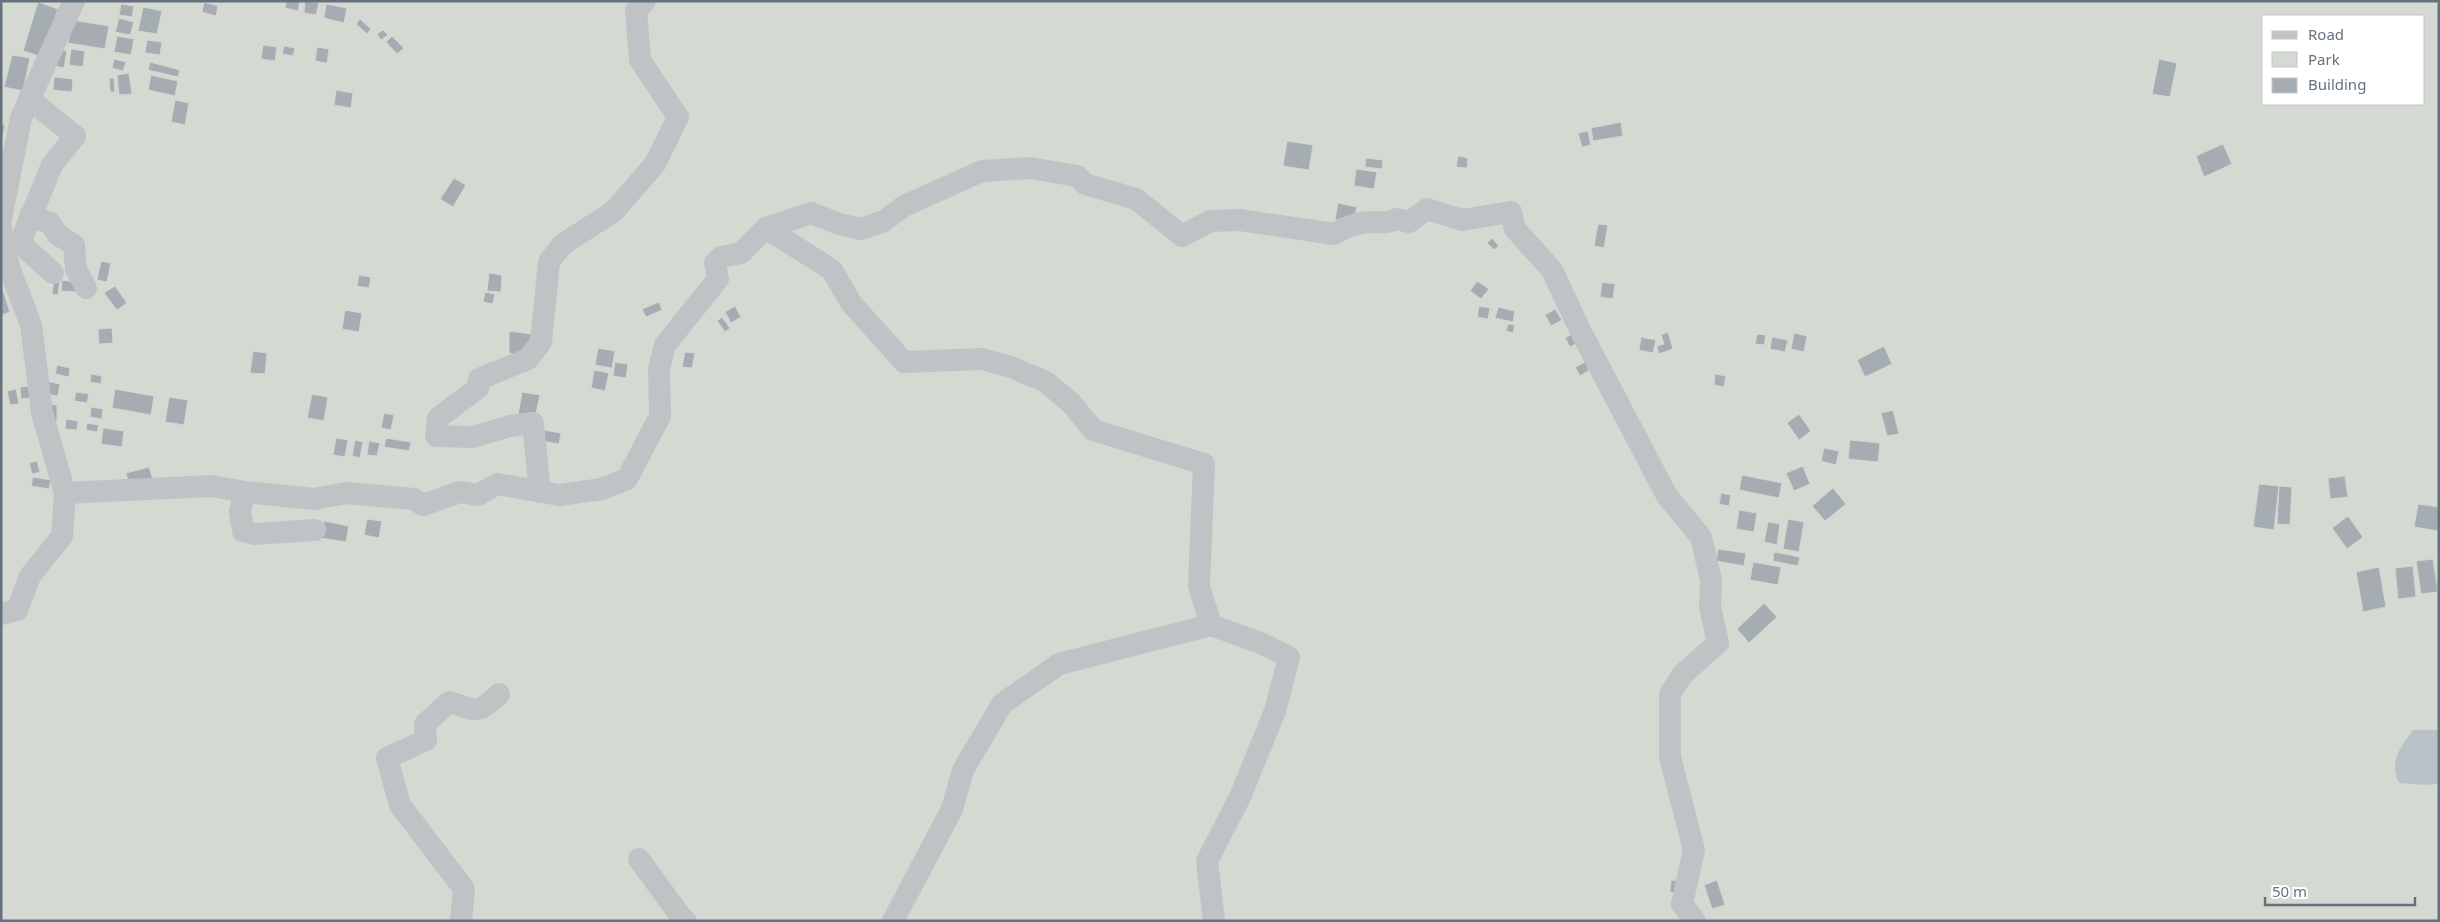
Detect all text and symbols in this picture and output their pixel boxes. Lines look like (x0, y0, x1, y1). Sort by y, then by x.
legend (2262, 15, 2425, 105)
text: Road (2308, 24, 2344, 44)
text: Park (2308, 49, 2340, 69)
text: Building (2308, 74, 2366, 94)
scale bar (2265, 874, 2415, 906)
text: 50 m (2272, 881, 2307, 901)

